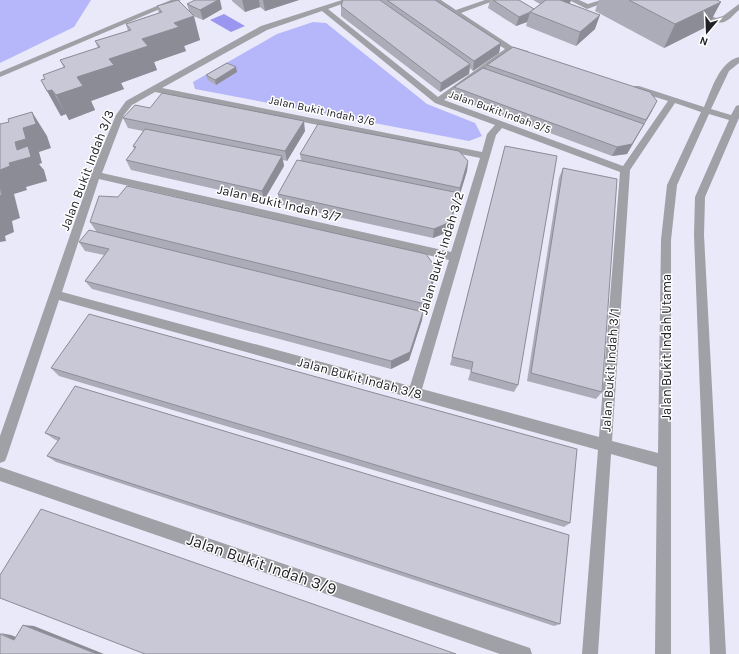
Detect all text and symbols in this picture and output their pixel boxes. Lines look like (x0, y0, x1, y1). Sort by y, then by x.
north arrow (687, 12, 727, 52)
text: N (698, 34, 710, 48)
street label: Jalan Bukit Indah 3/5 (447, 87, 553, 137)
street label: Jalan Bukit Indah 3/6 (268, 93, 376, 129)
street label: Jalan Bukit Indah 3/3 (57, 108, 117, 232)
street label: Jalan Bukit Indah 3/7 (216, 182, 342, 224)
street label: Jalan Bukit Indah 3/2 (415, 190, 467, 316)
street label: Jalan Bukit Indah Utama (659, 274, 674, 420)
street label: Jalan Bukit Indah 3/1 (598, 308, 622, 432)
street label: Jalan Bukit Indah 3/8 (296, 354, 424, 402)
street label: Jalan Bukit Indah 3/9 (185, 529, 339, 599)

